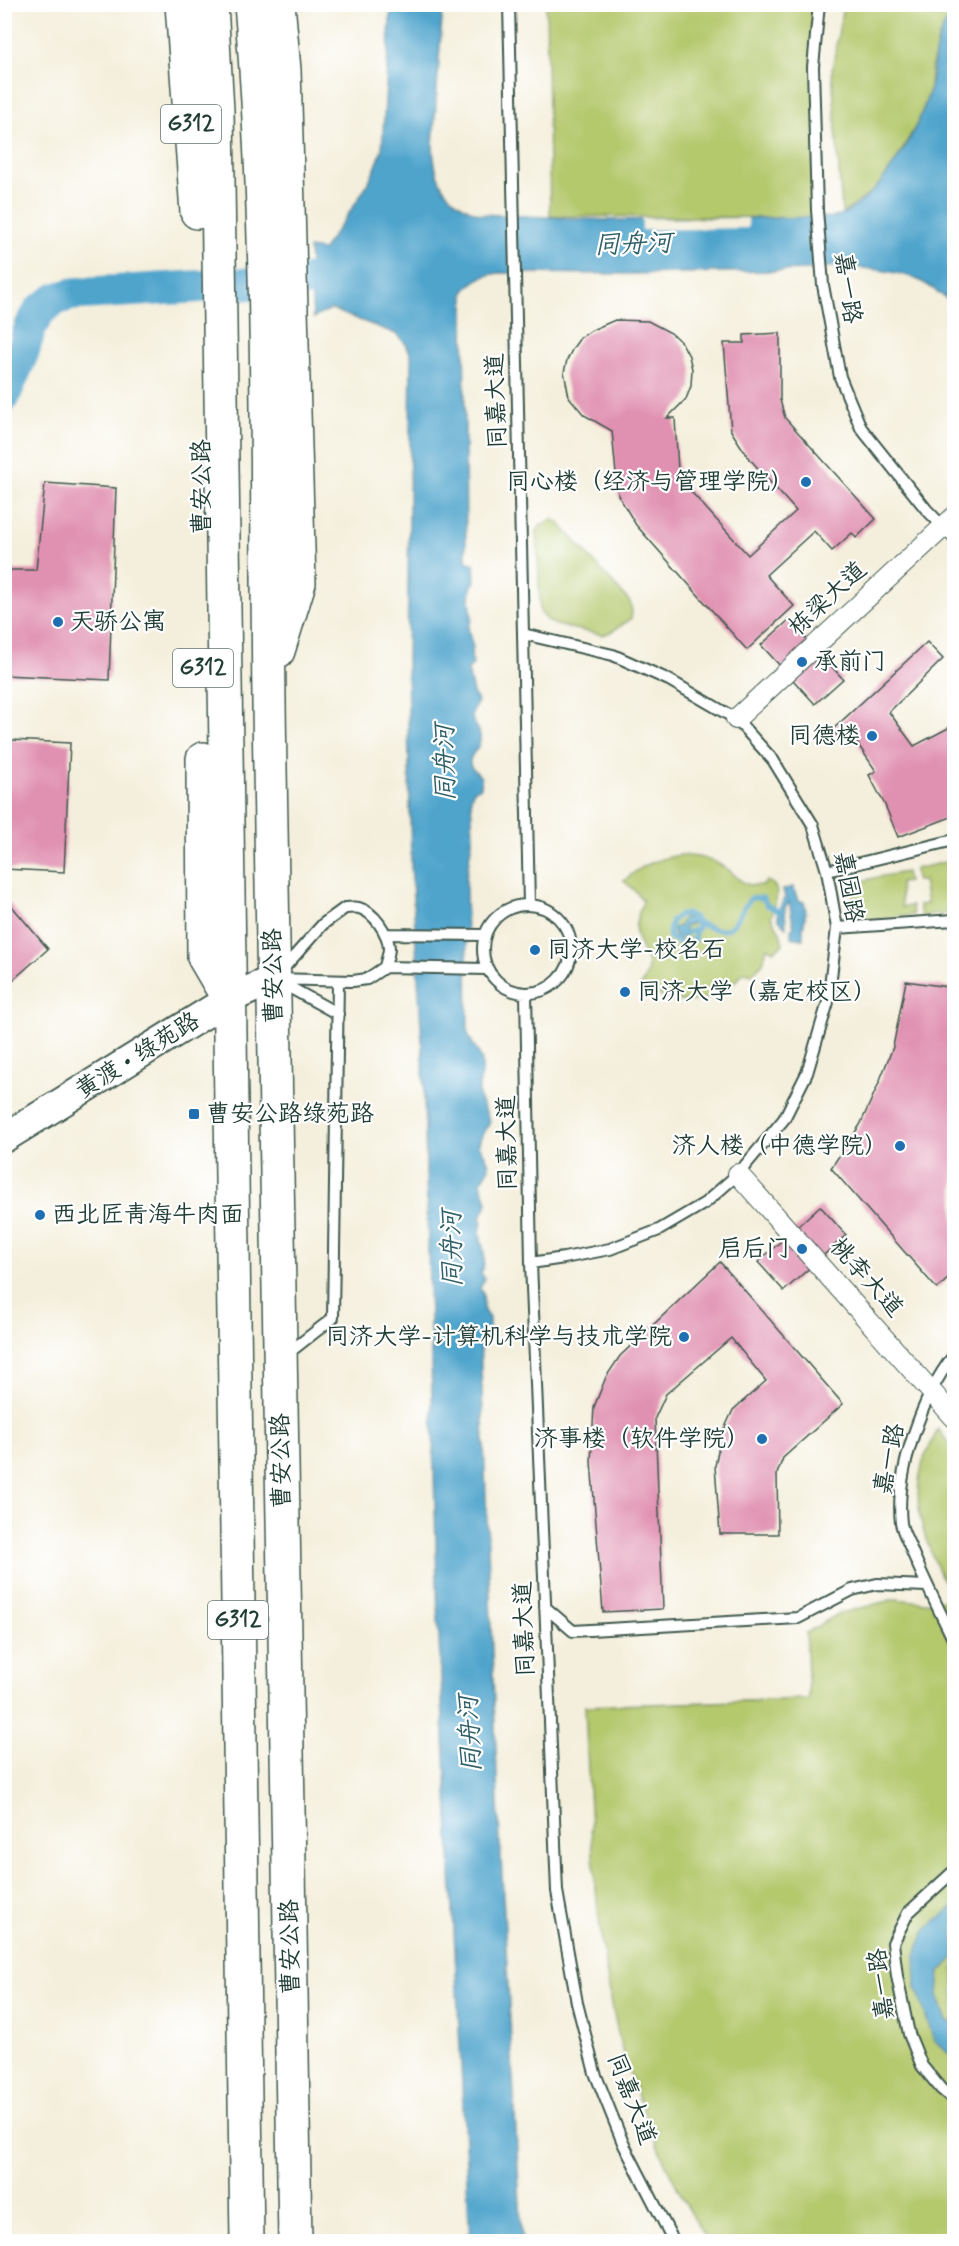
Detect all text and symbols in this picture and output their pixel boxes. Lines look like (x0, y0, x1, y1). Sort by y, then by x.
road number: G312 (161, 105, 221, 143)
water label: 同舟河 (593, 227, 677, 263)
street label: 嘉一路 (827, 250, 867, 326)
street label: 同嘉大道 (480, 352, 514, 450)
street label: 曹安公路 (187, 439, 218, 535)
place label: 同心楼（经济与管理学院） (506, 467, 794, 498)
marker: 同心楼（经济与管理学院） (799, 475, 813, 489)
street label: 栋梁大道 (782, 555, 874, 643)
place label: 天骄公寓 (70, 607, 166, 638)
marker: 天骄公寓 (51, 615, 65, 629)
place label: 承前门 (814, 647, 886, 678)
road number: G312 (173, 649, 233, 687)
marker: 承前门 (795, 655, 809, 669)
water label: 同舟河 (428, 720, 464, 802)
place label: 同德楼 (788, 721, 860, 752)
marker: 同德楼 (865, 729, 879, 743)
street label: 嘉园路 (826, 849, 870, 925)
street label: 曹安公路 (258, 928, 290, 1024)
place label: 同济大学-校名石 (547, 935, 726, 966)
marker: 同济大学-校名石 (528, 943, 542, 957)
place label: 同济大学（嘉定校区） (637, 977, 877, 1008)
marker: 同济大学（嘉定校区） (618, 985, 632, 999)
street label: 黄渡 • 绿苑路 (70, 1006, 206, 1106)
street label: 同嘉大道 (492, 1095, 524, 1191)
place label: 曹安公路绿苑路 (206, 1099, 374, 1130)
marker: 曹安公路绿苑路 (187, 1107, 201, 1121)
place label: 济人楼（中德学院） (672, 1131, 888, 1162)
marker: 济人楼（中德学院） (893, 1139, 907, 1153)
place label: 西北匠青海牛肉面 (52, 1200, 244, 1231)
water label: 同舟河 (435, 1206, 471, 1288)
marker: 西北匠青海牛肉面 (33, 1208, 47, 1222)
street label: 桃李大道 (822, 1232, 910, 1324)
place label: 启后门 (718, 1234, 790, 1265)
marker: 启后门 (795, 1242, 809, 1256)
place label: 同济大学-计算机科学与技术学院 (325, 1322, 672, 1353)
marker: 同济大学-计算机科学与技术学院 (677, 1330, 691, 1344)
street label: 曹安公路 (266, 1413, 298, 1509)
street label: 嘉一路 (868, 1421, 912, 1497)
place label: 济事楼（软件学院） (534, 1424, 750, 1455)
marker: 济事楼（软件学院） (755, 1432, 769, 1446)
street label: 同嘉大道 (508, 1580, 542, 1678)
road number: G312 (208, 1601, 268, 1639)
water label: 同舟河 (452, 1690, 490, 1774)
street label: 曹安公路 (275, 1899, 307, 1995)
street label: 嘉一路 (862, 1946, 902, 2022)
street label: 同嘉大道 (599, 2049, 663, 2149)

